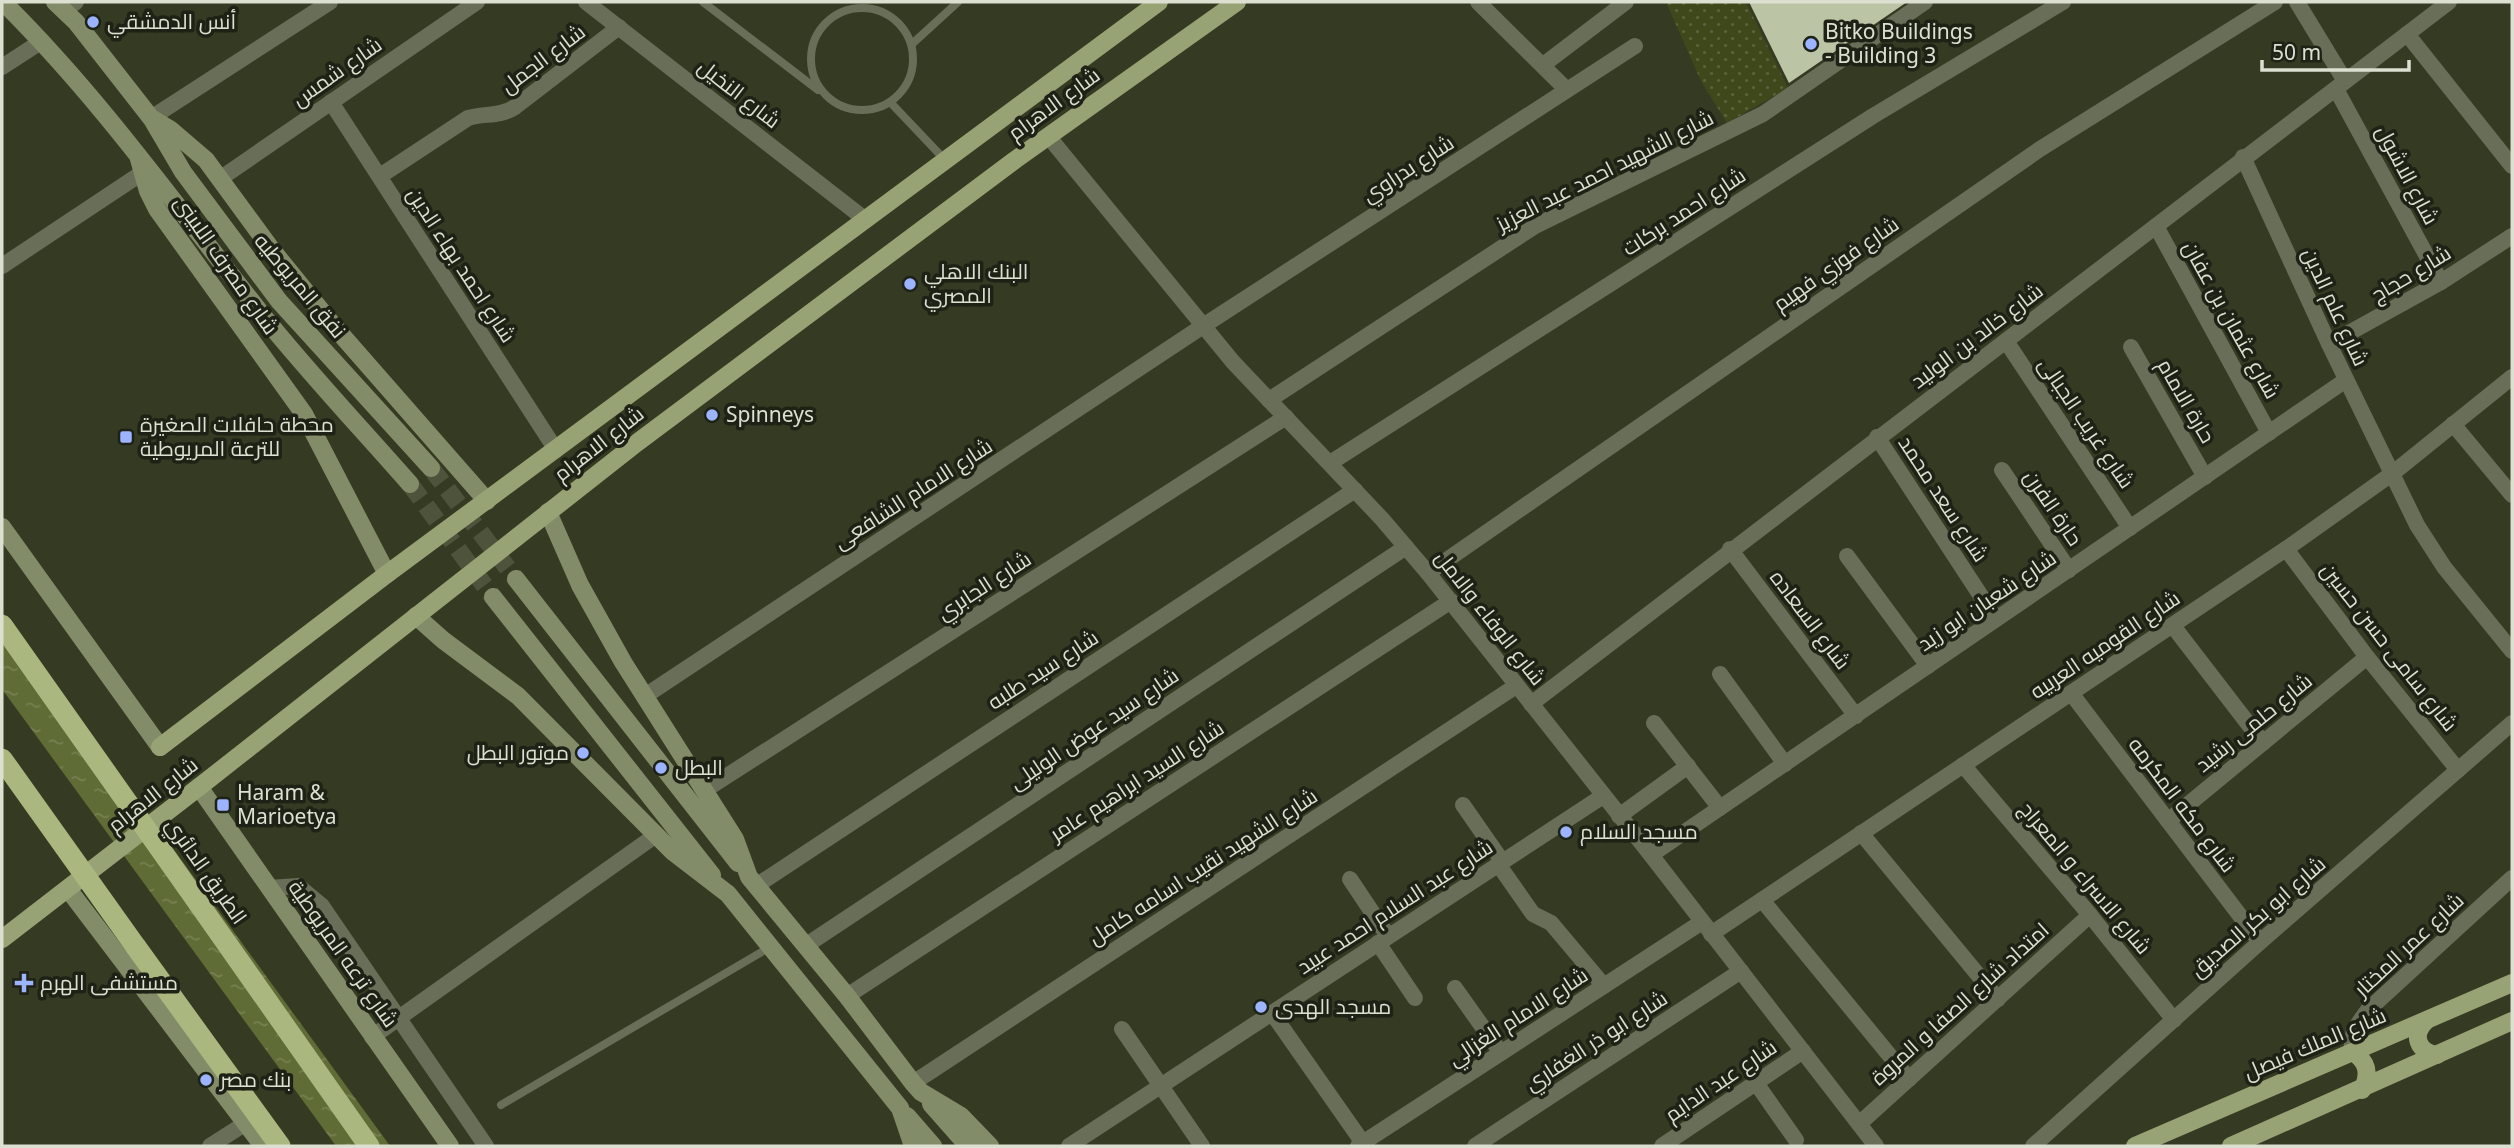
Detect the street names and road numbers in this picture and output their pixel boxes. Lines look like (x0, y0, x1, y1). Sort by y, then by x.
street label: شارع الجمل (494, 17, 591, 100)
street label: شارع شمس (286, 30, 388, 113)
street label: شارع النخيل (692, 52, 787, 135)
street label: شارع الاهرام (1002, 60, 1106, 147)
street label: شارع الشهيد احمد عبد العزيز (1490, 103, 1718, 239)
street label: شارع الاشول (2369, 120, 2446, 230)
street label: شارع بدراوي (1356, 128, 1461, 211)
street label: شارع احمد بركات (1616, 161, 1751, 262)
street label: شارع احمد بهاء الدين (400, 181, 523, 348)
street label: شارع مصرف اللبينى (168, 189, 285, 340)
street label: شارع فوزي فهيم (1767, 209, 1906, 319)
street label: نفق المريوطيه (249, 227, 353, 344)
street label: شارع عثمان بن عفان (2176, 236, 2287, 404)
street label: شارع حجاج (2365, 238, 2456, 309)
street label: شارع علم الدين (2295, 243, 2375, 371)
street label: شارع خالد بن الوليد (1904, 276, 2049, 395)
street label: شارع غريب الجبالى (2032, 351, 2141, 494)
street label: حارة الامام (2151, 353, 2222, 448)
street label: شارع الاهرام (548, 399, 650, 488)
street label: شارع سعد محمد (1892, 430, 1995, 567)
street label: شارع الامام الشافعى (828, 431, 998, 556)
street label: حارة الفرن (2018, 464, 2090, 551)
street label: شارع شعبان ابو زيد (1912, 543, 2062, 658)
street label: شارع الجابري (931, 544, 1038, 629)
street label: شارع الوفاء والامل (1428, 544, 1552, 691)
street label: شارع سامى حسن حسين (2314, 556, 2465, 737)
street label: شارع السعاده (1763, 564, 1857, 675)
street label: شارع القوميه العربيه (2024, 584, 2186, 706)
street label: شارع سيد طلبه (982, 623, 1104, 716)
street label: شارع سيد عوض الوليلى (1003, 661, 1184, 796)
street label: شارع حلمى رشيد (2189, 666, 2318, 779)
street label: شارع السيد ابراهيم عامر (1043, 713, 1229, 848)
street label: شارع مكه المكرمه (2122, 731, 2243, 878)
street label: شارع الاهرام (102, 750, 204, 839)
street label: شارع الشهيد نقيب اسامه كامل (1082, 781, 1323, 952)
street label: شارع الاسراء و المعراج (2013, 795, 2158, 960)
street label: الطريق الدائري (157, 812, 254, 931)
street label: شارع عبد السلام احمد عبيد (1291, 832, 1498, 981)
street label: شارع ابو بكر الصديق (2184, 850, 2332, 984)
street label: شارع ترعه المريوطية (282, 874, 405, 1033)
street label: شارع عمر المختار (2347, 886, 2470, 1004)
street label: امتداد شارع الصفا و المروة (1864, 916, 2055, 1092)
street label: شارع الامام الغزالي (1442, 960, 1595, 1074)
street label: شارع ابو ذر الغفاري (1519, 984, 1674, 1099)
street label: شارع الملك فيصل (2239, 1000, 2391, 1087)
street label: شارع عبد الدايم (1659, 1032, 1782, 1129)

